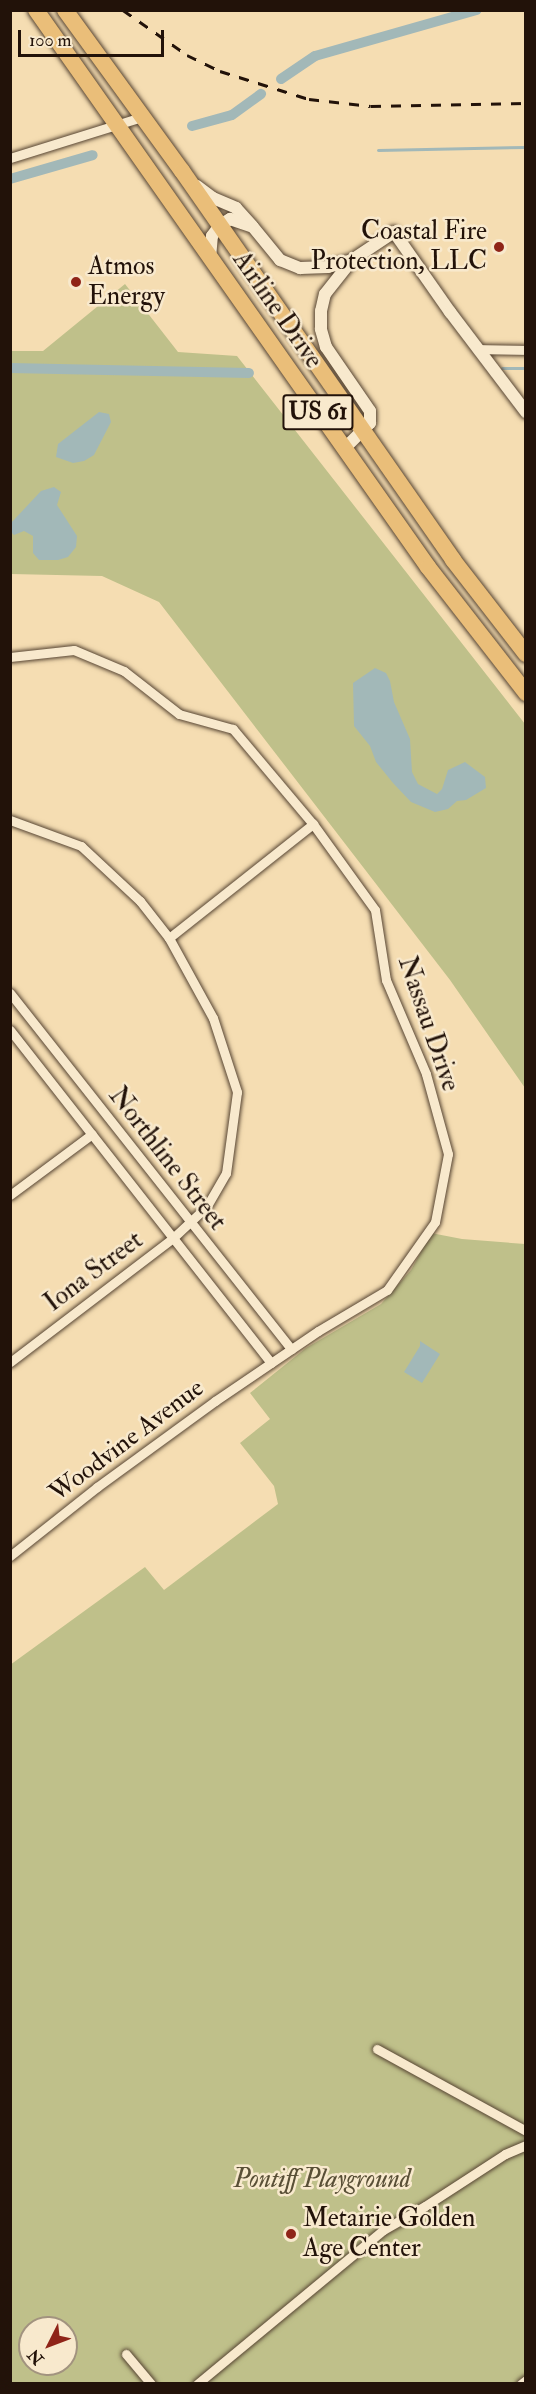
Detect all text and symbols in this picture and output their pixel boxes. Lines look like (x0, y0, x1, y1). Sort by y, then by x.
scale bar (21, 18, 166, 56)
text: 100 m (29, 29, 72, 52)
place label: Coastal Fire Protection, LLC (311, 216, 487, 278)
marker: Coastal Fire Protection, LLC (492, 240, 506, 254)
street label: Airline Drive (225, 245, 329, 375)
place label: Atmos Energy (88, 251, 165, 312)
marker: Atmos Energy (69, 275, 83, 289)
road number: US 61 (282, 391, 354, 433)
street label: Nassau Drive (390, 953, 466, 1095)
street label: Northline Street (101, 1081, 233, 1237)
street label: Iona Street (39, 1225, 149, 1319)
street label: Woodvine Avenue (44, 1373, 210, 1509)
park label: Pontiff Playground (233, 2164, 411, 2196)
place label: Metairie Golden Age Center (303, 2203, 475, 2264)
marker: Metairie Golden Age Center (284, 2227, 298, 2241)
north arrow (18, 2316, 78, 2376)
text: N (24, 2345, 48, 2369)

